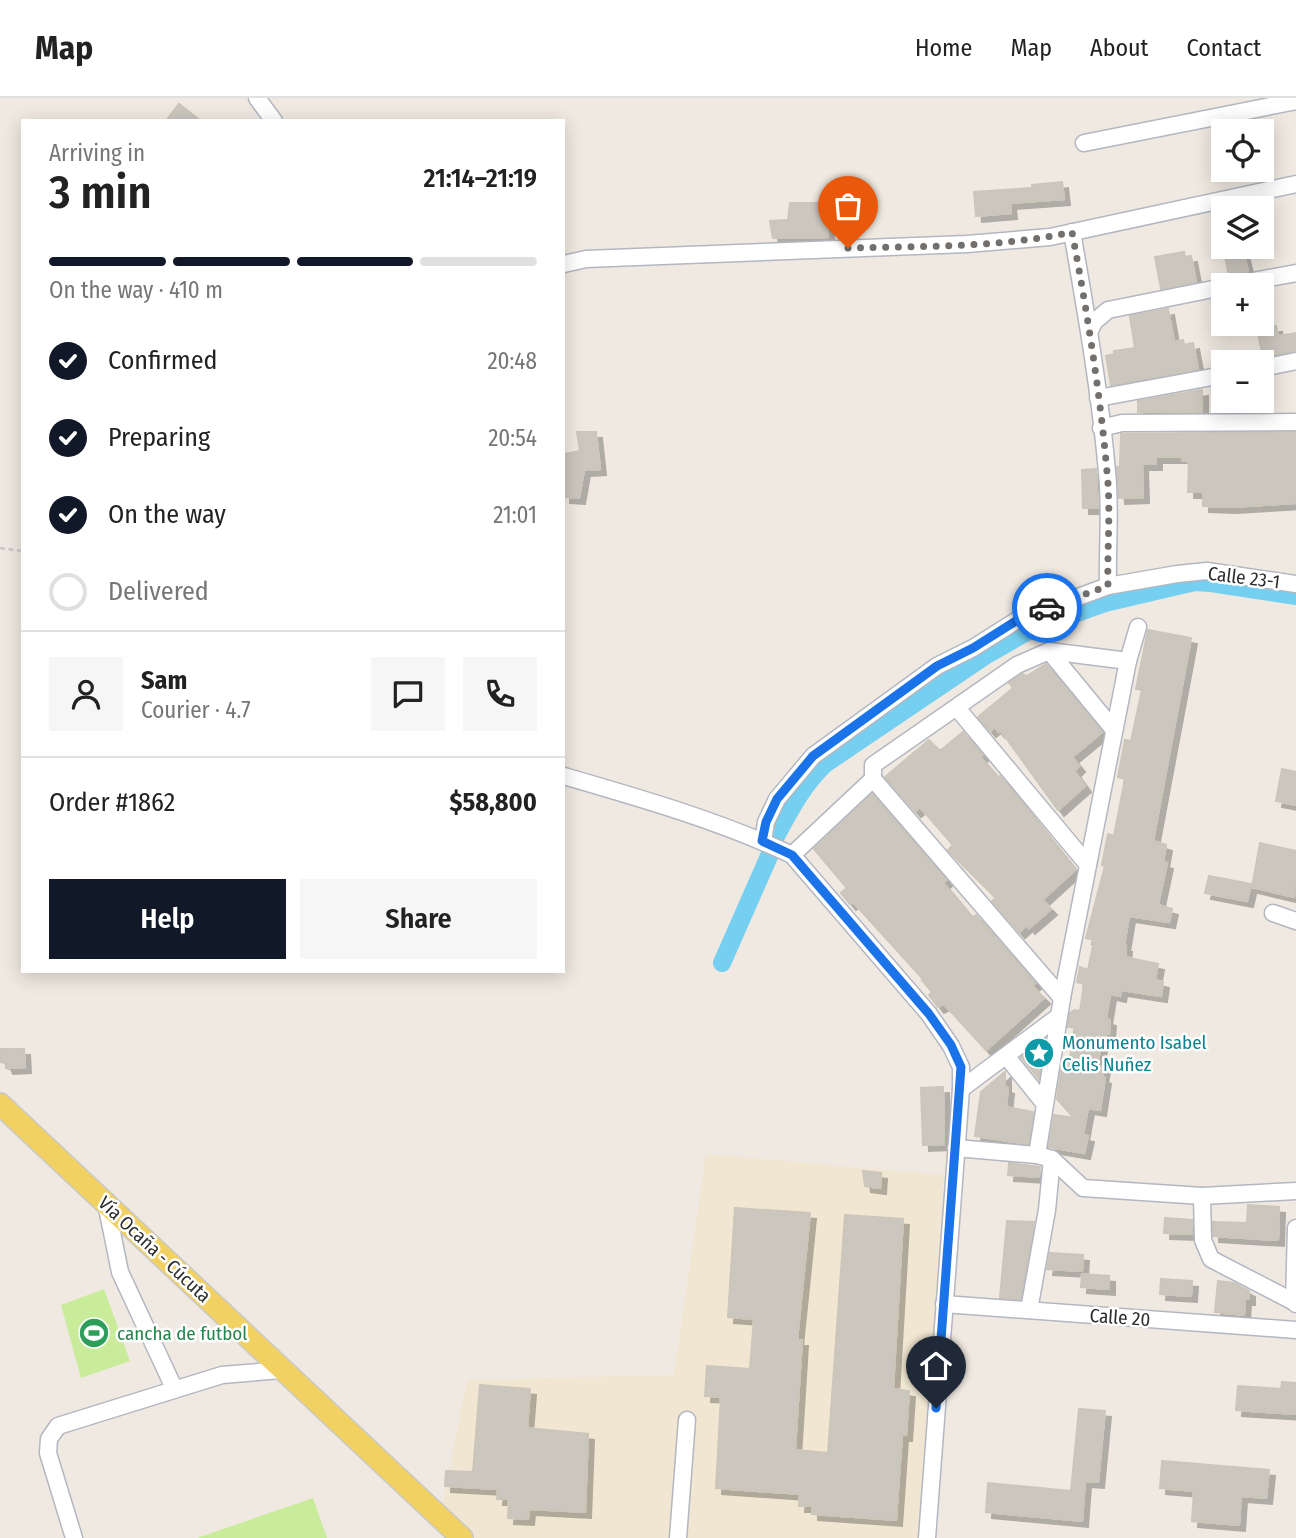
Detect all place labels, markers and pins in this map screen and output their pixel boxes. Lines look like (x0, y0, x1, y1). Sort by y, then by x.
pin (818, 176, 878, 248)
place label: Monumento Isabel Celis Nuñez (1062, 1031, 1207, 1076)
place icon: Monumento Isabel Celis Nuñez (1022, 1036, 1056, 1070)
sports icon: cancha de futbol (77, 1316, 111, 1350)
place label: cancha de futbol (117, 1322, 247, 1345)
pin (906, 1336, 966, 1408)

